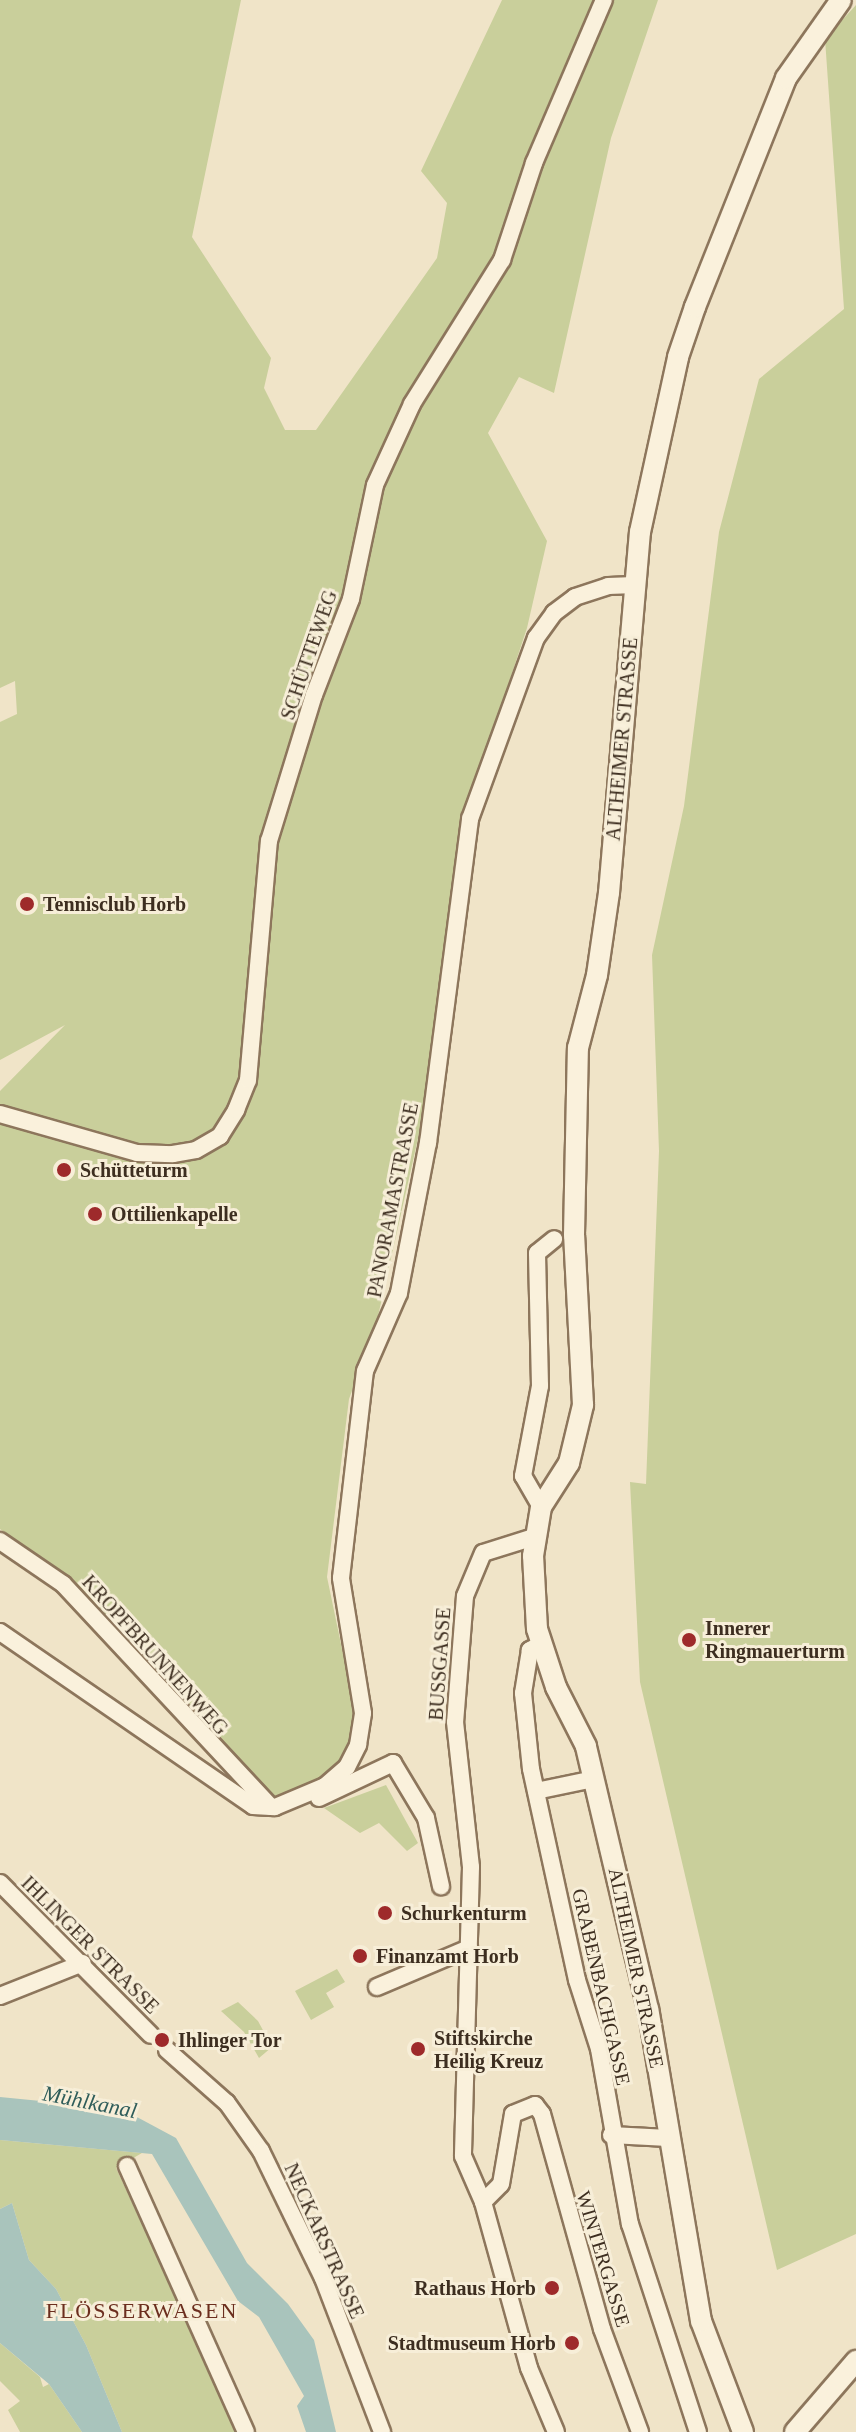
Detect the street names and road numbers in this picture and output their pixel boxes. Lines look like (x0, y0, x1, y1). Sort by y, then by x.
street label: SCHÜTTEWEG (276, 587, 342, 723)
street label: ALTHEIMER STRASSE (601, 636, 643, 842)
street label: PANORAMASTRASSE (362, 1100, 424, 1300)
street label: KROPFBRUNNENWEG (77, 1570, 233, 1740)
street label: BUSSGASSE (424, 1607, 456, 1721)
street label: ALTHEIMER STRASSE (603, 1866, 669, 2070)
street label: IHLINGER STRASSE (16, 1871, 164, 2019)
street label: GRABENBACHGASSE (567, 1886, 635, 2088)
street label: NECKARSTRASSE (279, 2159, 369, 2323)
street label: WINTERGASSE (571, 2188, 635, 2330)

